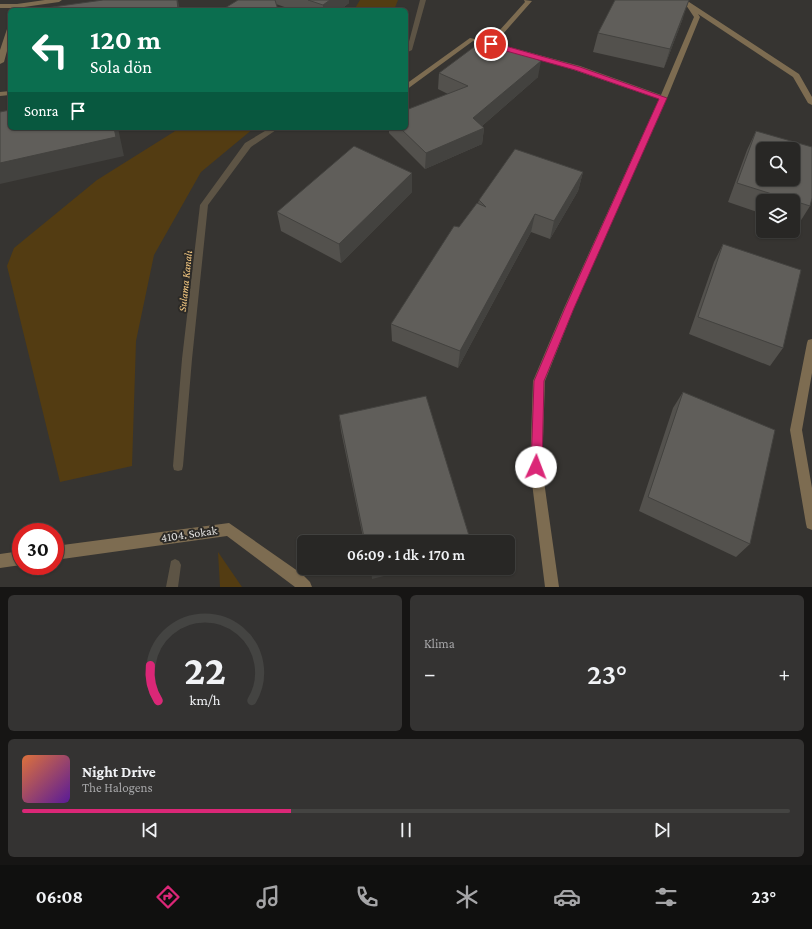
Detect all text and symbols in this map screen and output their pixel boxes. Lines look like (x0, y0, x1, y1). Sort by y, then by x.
icon: left (24, 24, 76, 76)
text: 120 m (90, 24, 161, 55)
pin (474, 27, 508, 61)
icon: arrive (480, 33, 502, 55)
text: Sola dön (90, 57, 152, 77)
icon: arrive (67, 100, 89, 122)
text: Sonra (24, 103, 59, 119)
map controls (756, 142, 800, 238)
button: search (756, 142, 800, 186)
button: layers (756, 194, 800, 238)
water label: Sulama Kanalı (176, 250, 194, 312)
position arrow (515, 446, 557, 488)
speed limit sign: 30 (12, 523, 64, 575)
street label: 4104. Sokak (160, 523, 218, 545)
text: 06:09 · 1 dk · 170 m (347, 547, 465, 563)
text: Klima (424, 636, 455, 651)
text: 22 (184, 647, 226, 693)
text: 23° (587, 657, 627, 690)
text: − (424, 661, 436, 686)
text: + (778, 661, 790, 686)
text: km/h (190, 692, 221, 708)
text: Night Drive (82, 764, 156, 780)
text: The Halogens (82, 780, 153, 795)
icon: previous (139, 819, 161, 841)
icon: pause (395, 819, 417, 841)
icon: next (651, 819, 673, 841)
icon: directions (154, 883, 182, 911)
icon: music (254, 883, 282, 911)
icon: phone (353, 883, 381, 911)
icon: climate (453, 883, 481, 911)
icon: car (553, 883, 581, 911)
icon: filters (652, 883, 680, 911)
text: 06:08 (36, 887, 83, 907)
text: 23° (752, 887, 776, 907)

